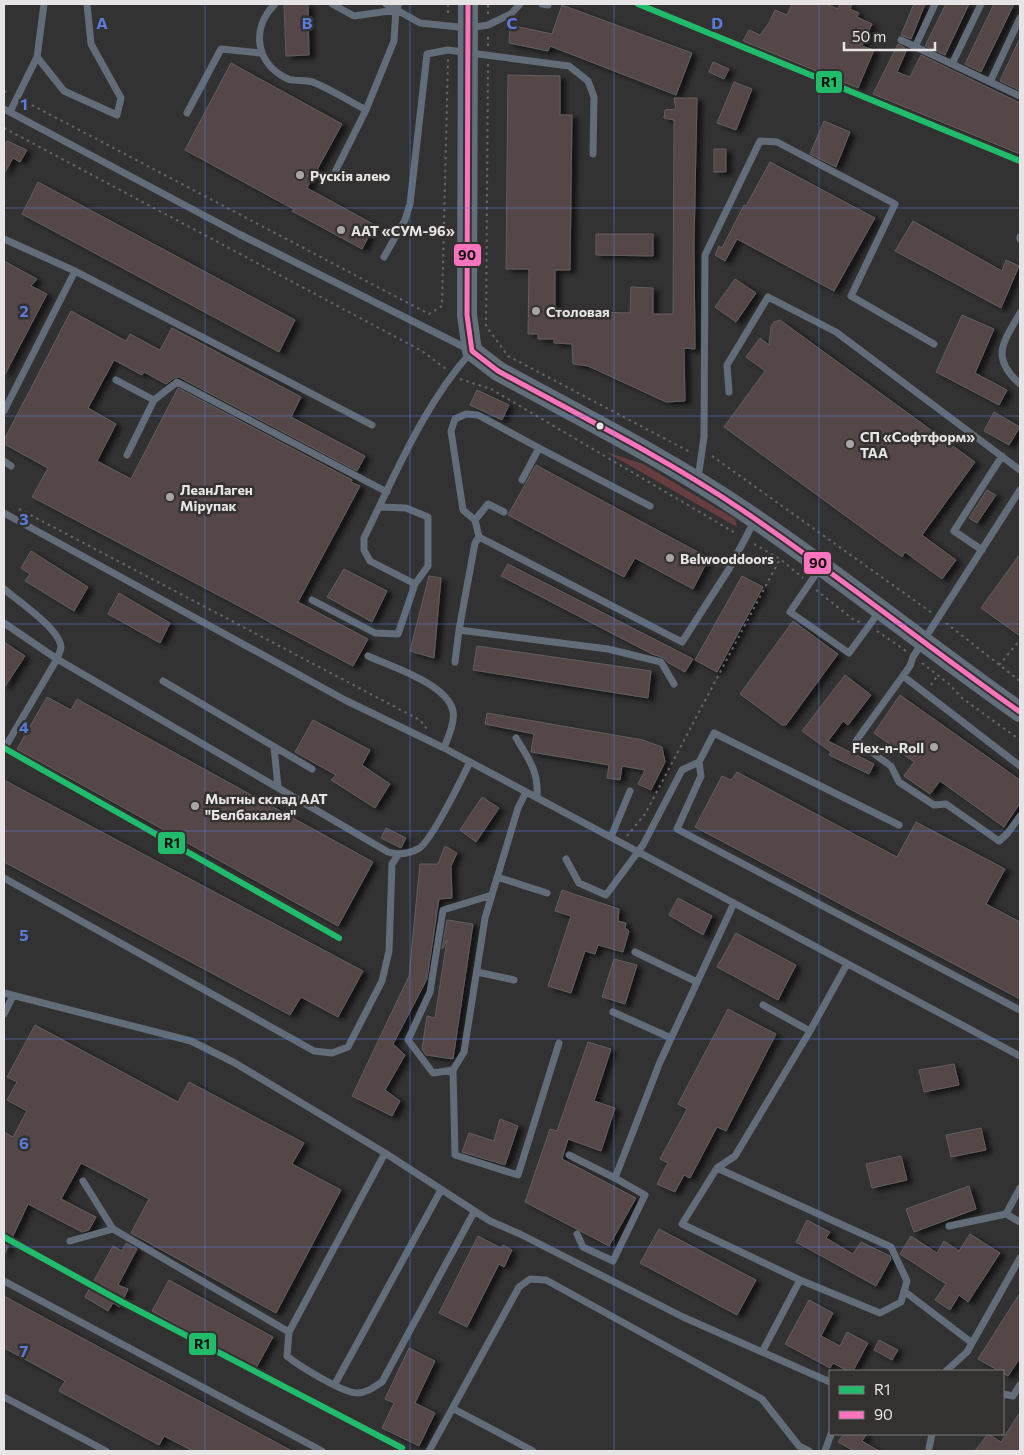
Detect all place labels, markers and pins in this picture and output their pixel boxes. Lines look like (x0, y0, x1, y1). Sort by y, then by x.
place label: Рускія алею (310, 167, 391, 184)
marker: Рускія алею (294, 169, 306, 181)
place label: ААТ «СУМ-96» (351, 222, 455, 239)
marker: ААТ «СУМ-96» (335, 224, 347, 236)
place label: Столовая (546, 303, 610, 320)
marker: Столовая (530, 305, 542, 317)
unlabelled marker (595, 421, 605, 431)
place label: СП «Софтформ» ТАА (860, 428, 975, 461)
marker: СП «Софтформ» ТАА (844, 438, 856, 450)
place label: ЛеанЛаген Мірупак (180, 481, 253, 514)
marker: ЛеанЛаген Мірупак (164, 491, 176, 503)
place label: Belwooddoors (680, 550, 774, 567)
marker: Belwooddoors (664, 552, 676, 564)
place label: Flex-n-Roll (852, 739, 924, 756)
marker: Flex-n-Roll (928, 741, 940, 753)
place label: Мытны склад ААТ "Белбакалея" (205, 790, 328, 823)
marker: Мытны склад ААТ "Белбакалея" (189, 800, 201, 812)

